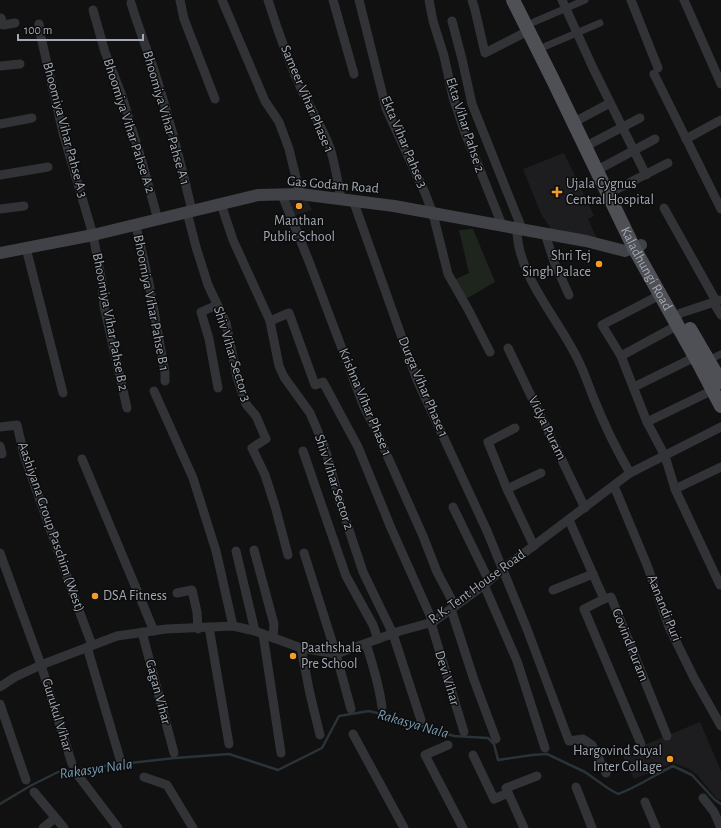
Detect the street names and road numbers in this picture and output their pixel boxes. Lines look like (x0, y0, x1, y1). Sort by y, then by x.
street label: Sameer Vihar Phase 1 (278, 43, 336, 155)
street label: Bhoomiya Vihar Pahse A 1 (140, 49, 192, 187)
street label: Bhoomiya Vihar Pahse A 2 (101, 57, 157, 195)
street label: Bhoomiya Vihar Pahse A 3 (40, 61, 90, 200)
street label: Ekta Vihar Pahse 2 (443, 76, 487, 174)
street label: Ekta Vihar Pahse 3 (378, 94, 430, 190)
street label: Gas Godam Road (286, 174, 380, 196)
street label: Kaladhungi Road (618, 225, 675, 313)
street label: Bhoomiya Vihar Pahse B 1 (131, 234, 171, 372)
street label: Bhoomiya Vihar Pahse B 2 (90, 252, 130, 392)
street label: Shiv Vihar Sector 3 (211, 305, 253, 404)
street label: Durga Vihar Phase 1 (396, 335, 450, 439)
street label: Krishna Vihar Phase 1 (336, 346, 394, 458)
street label: Vidya Puram (526, 394, 568, 462)
street label: Shiv Vihar Sector 2 (312, 433, 356, 531)
street label: Aashiyana Group Paschim (West) (15, 440, 87, 614)
street label: R.K. Tent House Road (426, 547, 528, 627)
street label: Aanandi Puri (644, 573, 684, 643)
street label: Govind Puram (609, 607, 651, 683)
street label: Devi Vihar (432, 649, 462, 708)
street label: Gagan Vihar (143, 658, 174, 726)
street label: Gurukul Vihar (39, 677, 75, 754)

